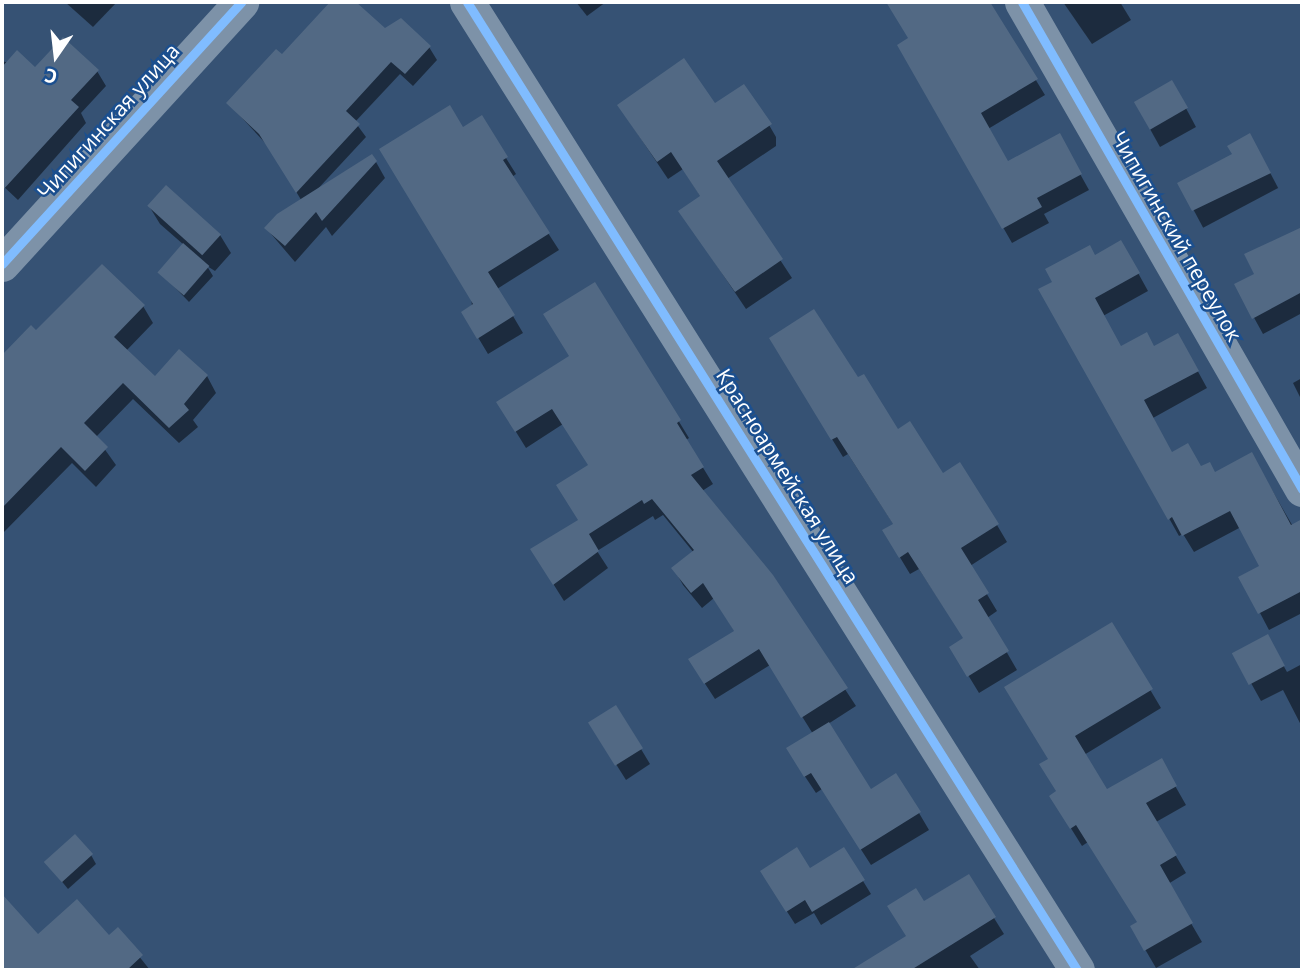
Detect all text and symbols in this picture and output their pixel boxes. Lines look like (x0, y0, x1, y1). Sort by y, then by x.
north arrow (21, 21, 91, 91)
street label: Чипигинская улица (32, 38, 184, 204)
text: С (42, 62, 60, 90)
street label: Чипигинский переулок (1106, 126, 1248, 346)
street label: Красноармейская улица (711, 364, 865, 588)

